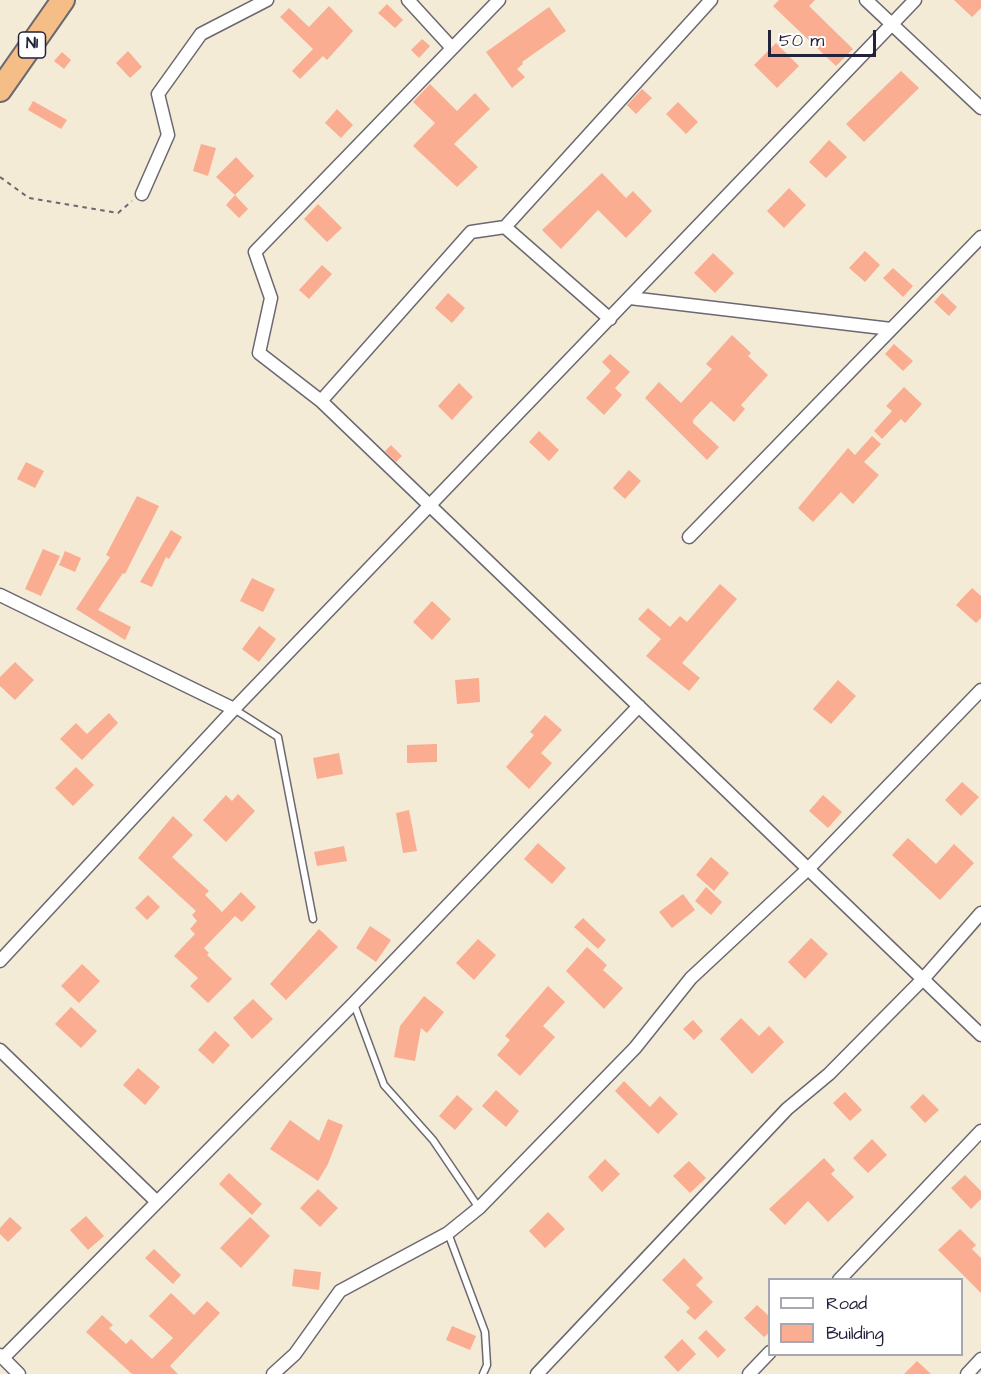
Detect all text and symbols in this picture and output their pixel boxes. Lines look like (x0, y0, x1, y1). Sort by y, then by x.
scale bar (771, 18, 879, 56)
text: 50 m (779, 28, 824, 53)
road number: N1 (18, 32, 46, 58)
legend (768, 1278, 963, 1356)
text: Road (826, 1291, 867, 1316)
text: Building (826, 1321, 884, 1346)

